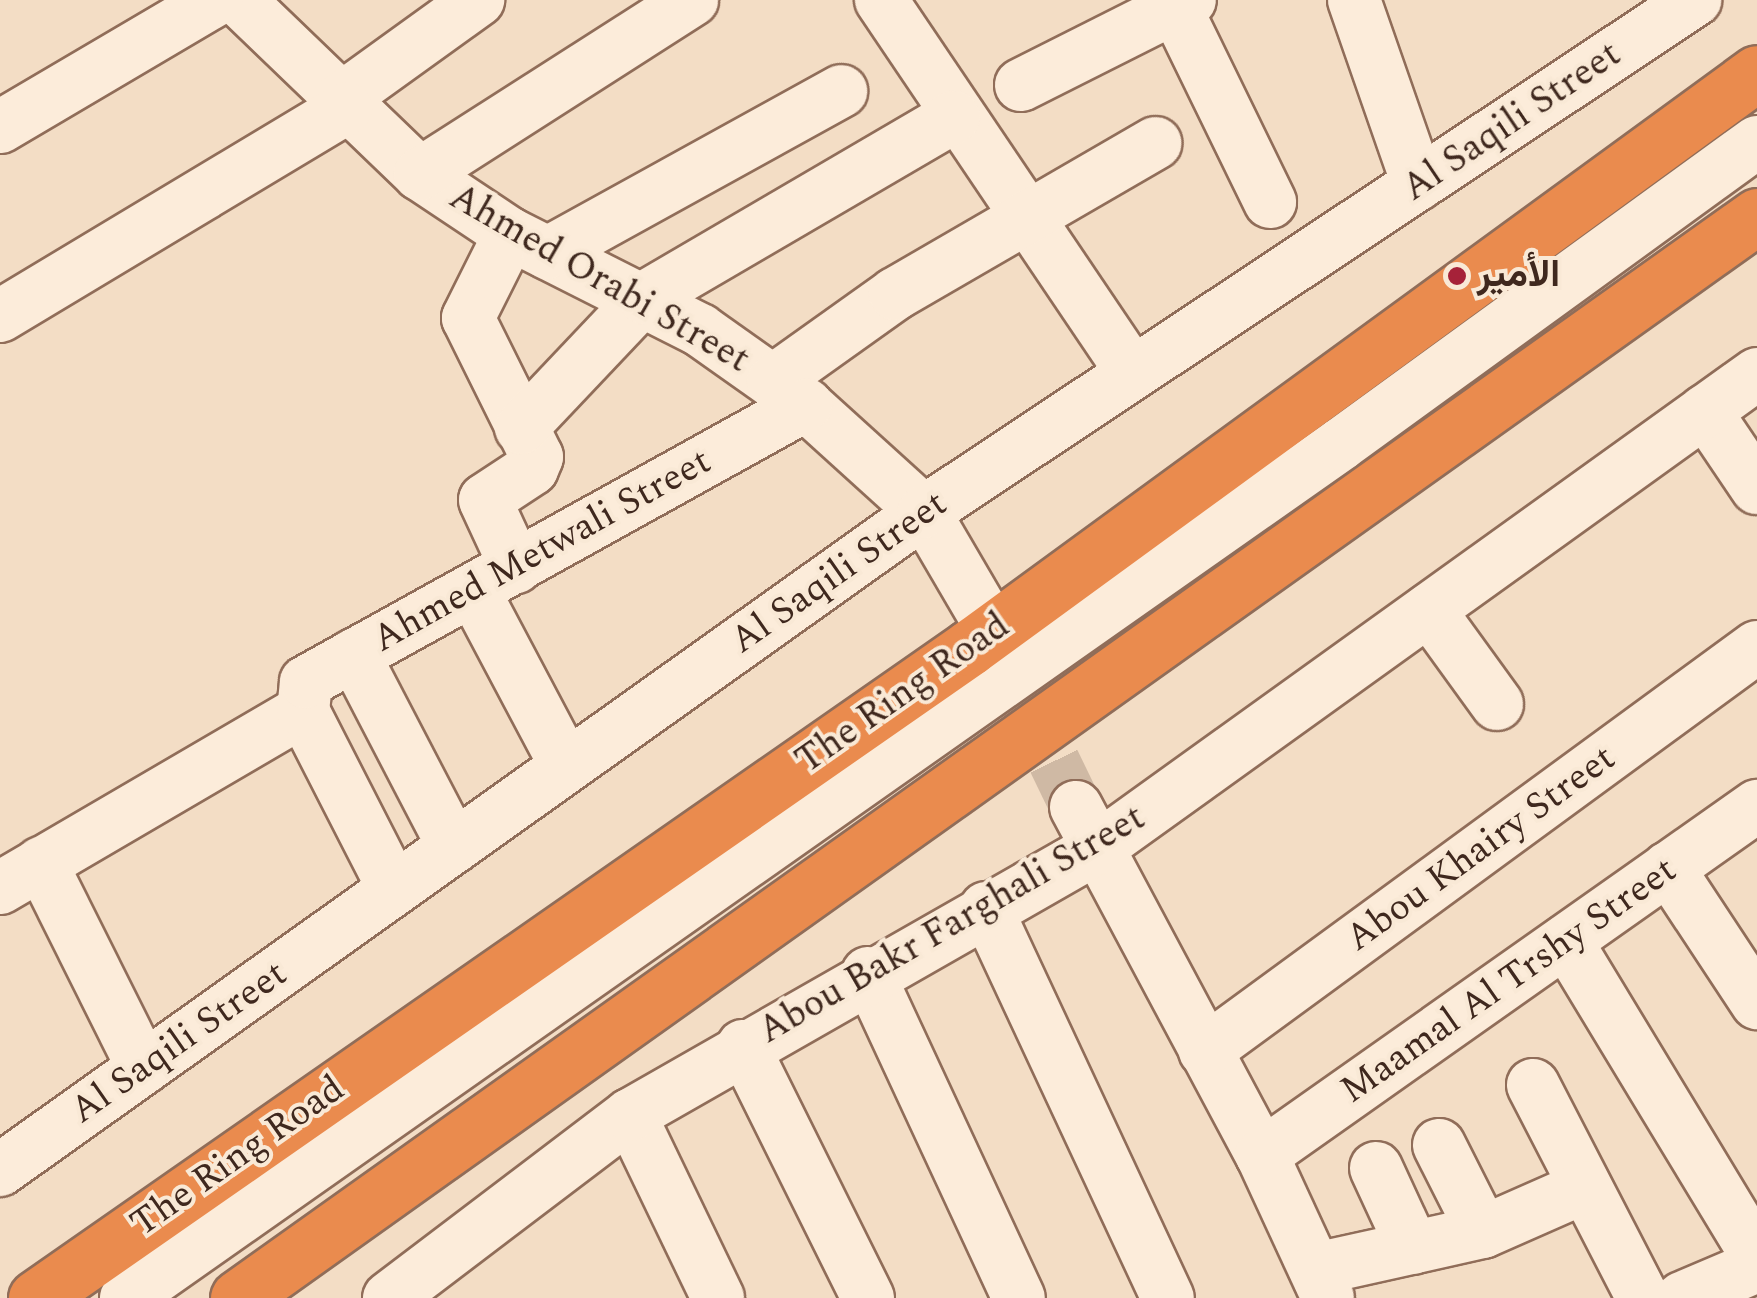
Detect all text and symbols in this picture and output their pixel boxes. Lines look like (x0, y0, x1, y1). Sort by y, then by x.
street label: Al Saqili Street (1394, 32, 1630, 212)
street label: Ahmed Orabi Street (441, 175, 757, 383)
place label: الأمير (1477, 253, 1560, 299)
marker: الأمير (1446, 265, 1468, 287)
street label: Ahmed Metwali Street (365, 439, 719, 663)
street label: Al Saqili Street (722, 482, 956, 664)
street label: The Ring Road (787, 603, 1019, 785)
street label: Abou Khairy Street (1337, 736, 1625, 962)
street label: Abou Bakr Farghali Street (751, 796, 1153, 1054)
street label: Maamal Al Trshy Street (1332, 848, 1686, 1114)
street label: Al Saqili Street (62, 952, 296, 1134)
street label: The Ring Road (122, 1066, 354, 1248)

